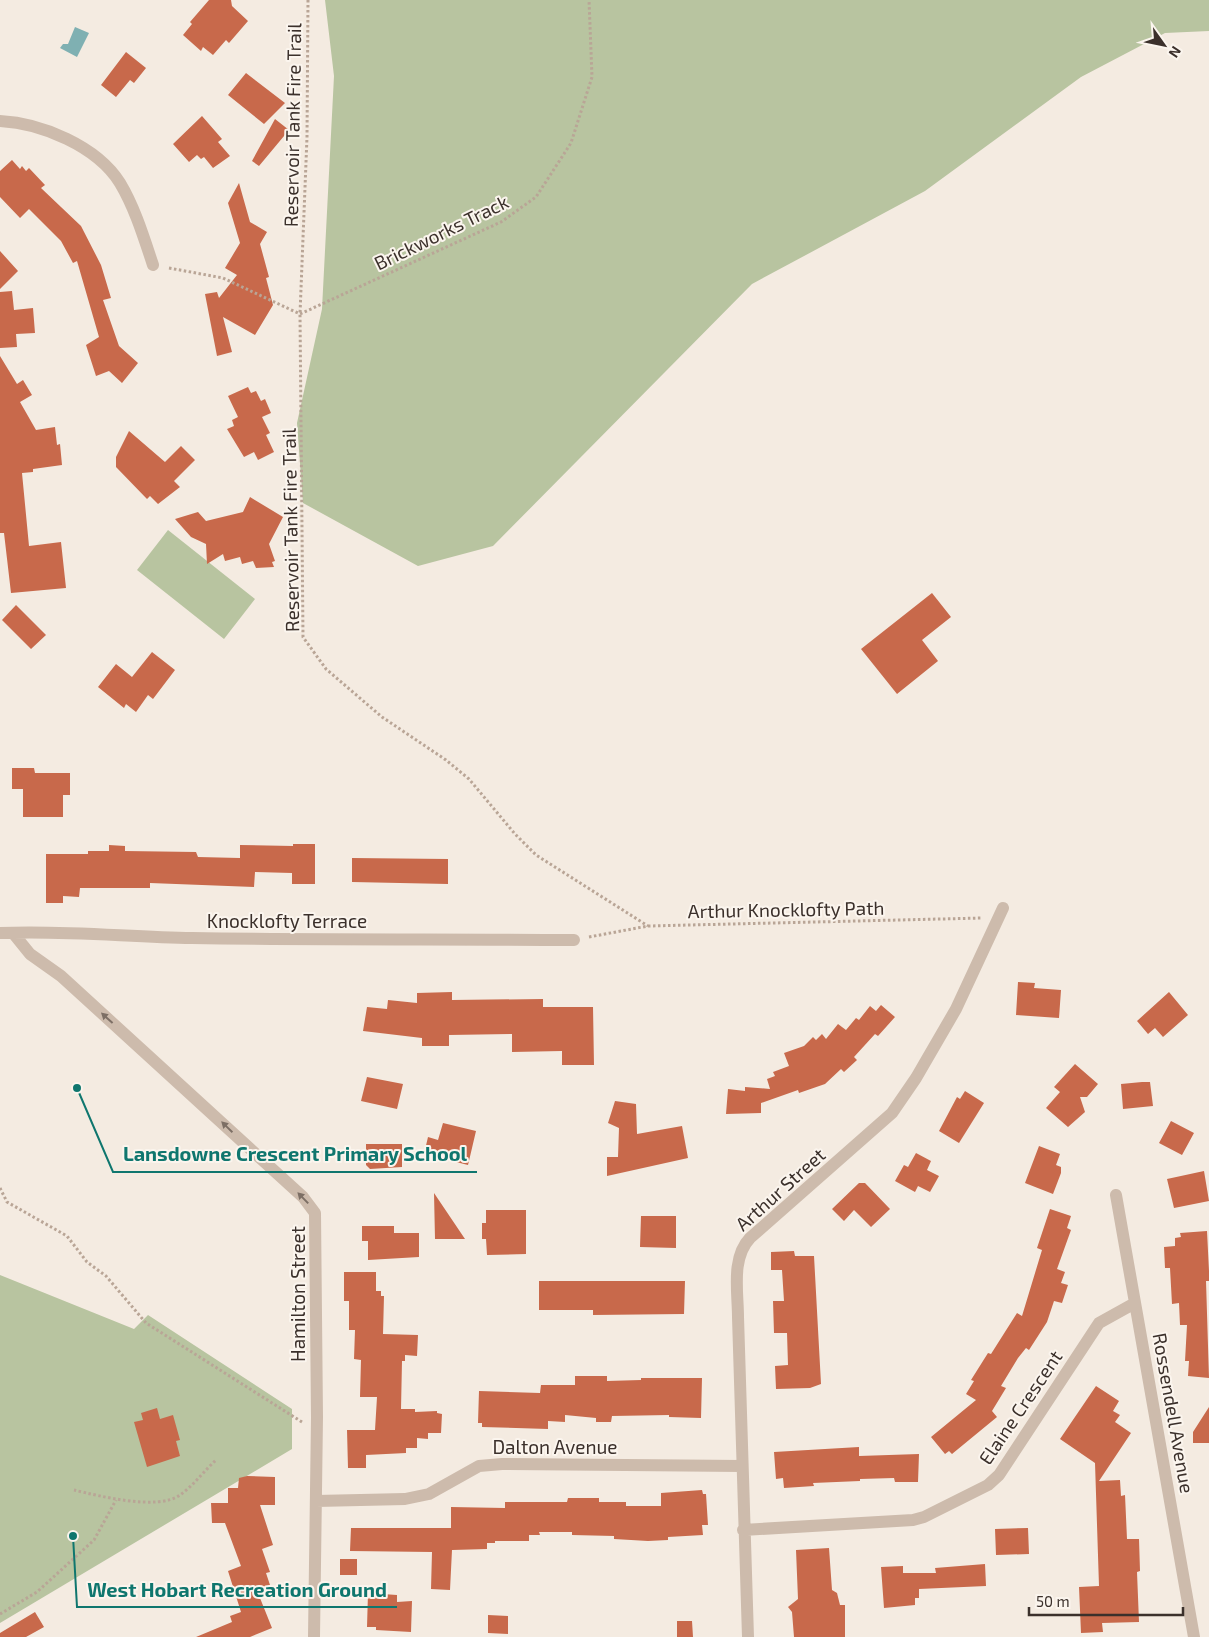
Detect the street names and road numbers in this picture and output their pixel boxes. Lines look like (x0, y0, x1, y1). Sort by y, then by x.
street label: Reservoir Tank Fire Trail (279, 22, 305, 227)
street label: Brickworks Track (370, 189, 512, 274)
street label: Reservoir Tank Fire Trail (277, 427, 303, 632)
street label: Arthur Knocklofty Path (688, 896, 884, 922)
street label: Knocklofty Terrace (207, 909, 367, 932)
street label: Arthur Street (730, 1143, 830, 1235)
street label: Hamilton Street (286, 1226, 309, 1362)
street label: Rossendell Avenue (1149, 1331, 1199, 1495)
street label: Elaine Crescent (973, 1346, 1067, 1468)
street label: Dalton Avenue (492, 1435, 618, 1458)

